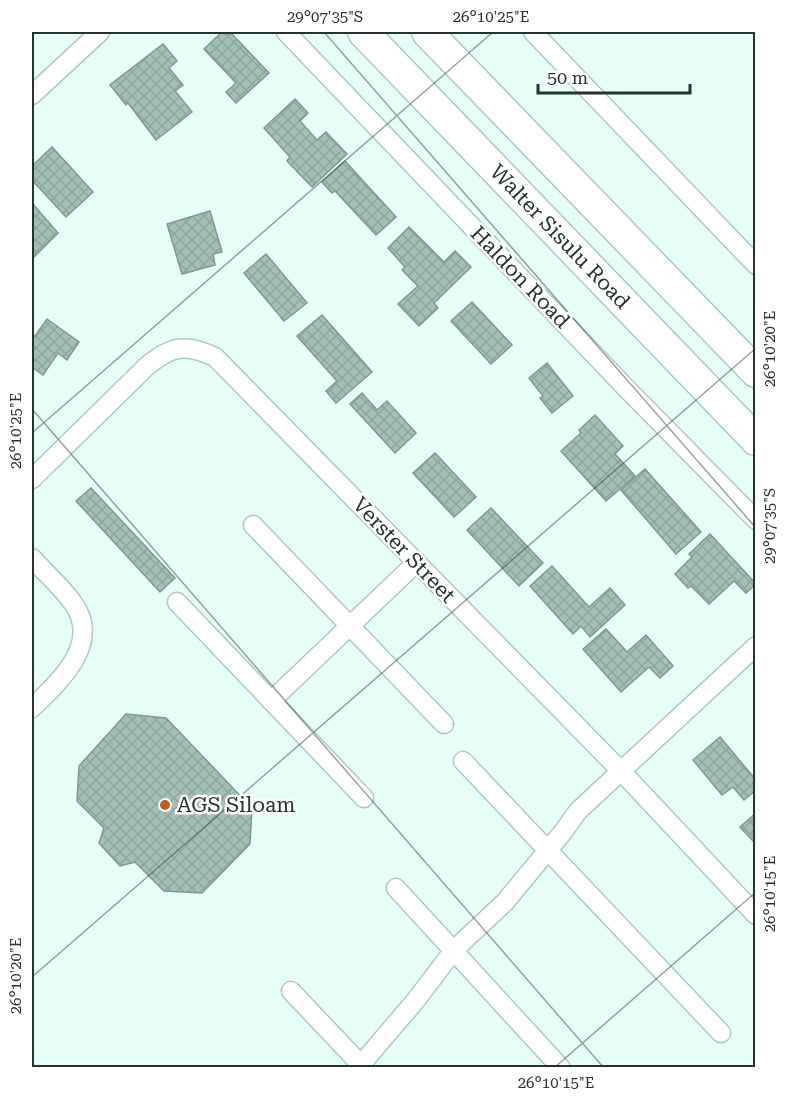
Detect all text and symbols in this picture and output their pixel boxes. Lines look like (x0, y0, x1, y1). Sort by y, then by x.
text: 29°07'35"S (287, 8, 363, 26)
text: 26°10'25"E (453, 8, 529, 26)
scale bar (538, 57, 690, 95)
text: 50 m (547, 67, 588, 88)
street label: Walter Sisulu Road (485, 159, 635, 314)
street label: Haldon Road (466, 221, 575, 333)
text: 26°10'20"E (761, 311, 779, 387)
text: 26°10'25"E (7, 393, 25, 469)
text: 29°07'35"S (761, 488, 779, 564)
street label: Verster Street (348, 492, 460, 608)
place label: AGS Siloam (177, 793, 295, 817)
marker: AGS Siloam (158, 798, 172, 812)
text: 26°10'15"E (761, 856, 779, 932)
text: 26°10'20"E (7, 938, 25, 1014)
text: 26°10'15"E (518, 1074, 594, 1092)

